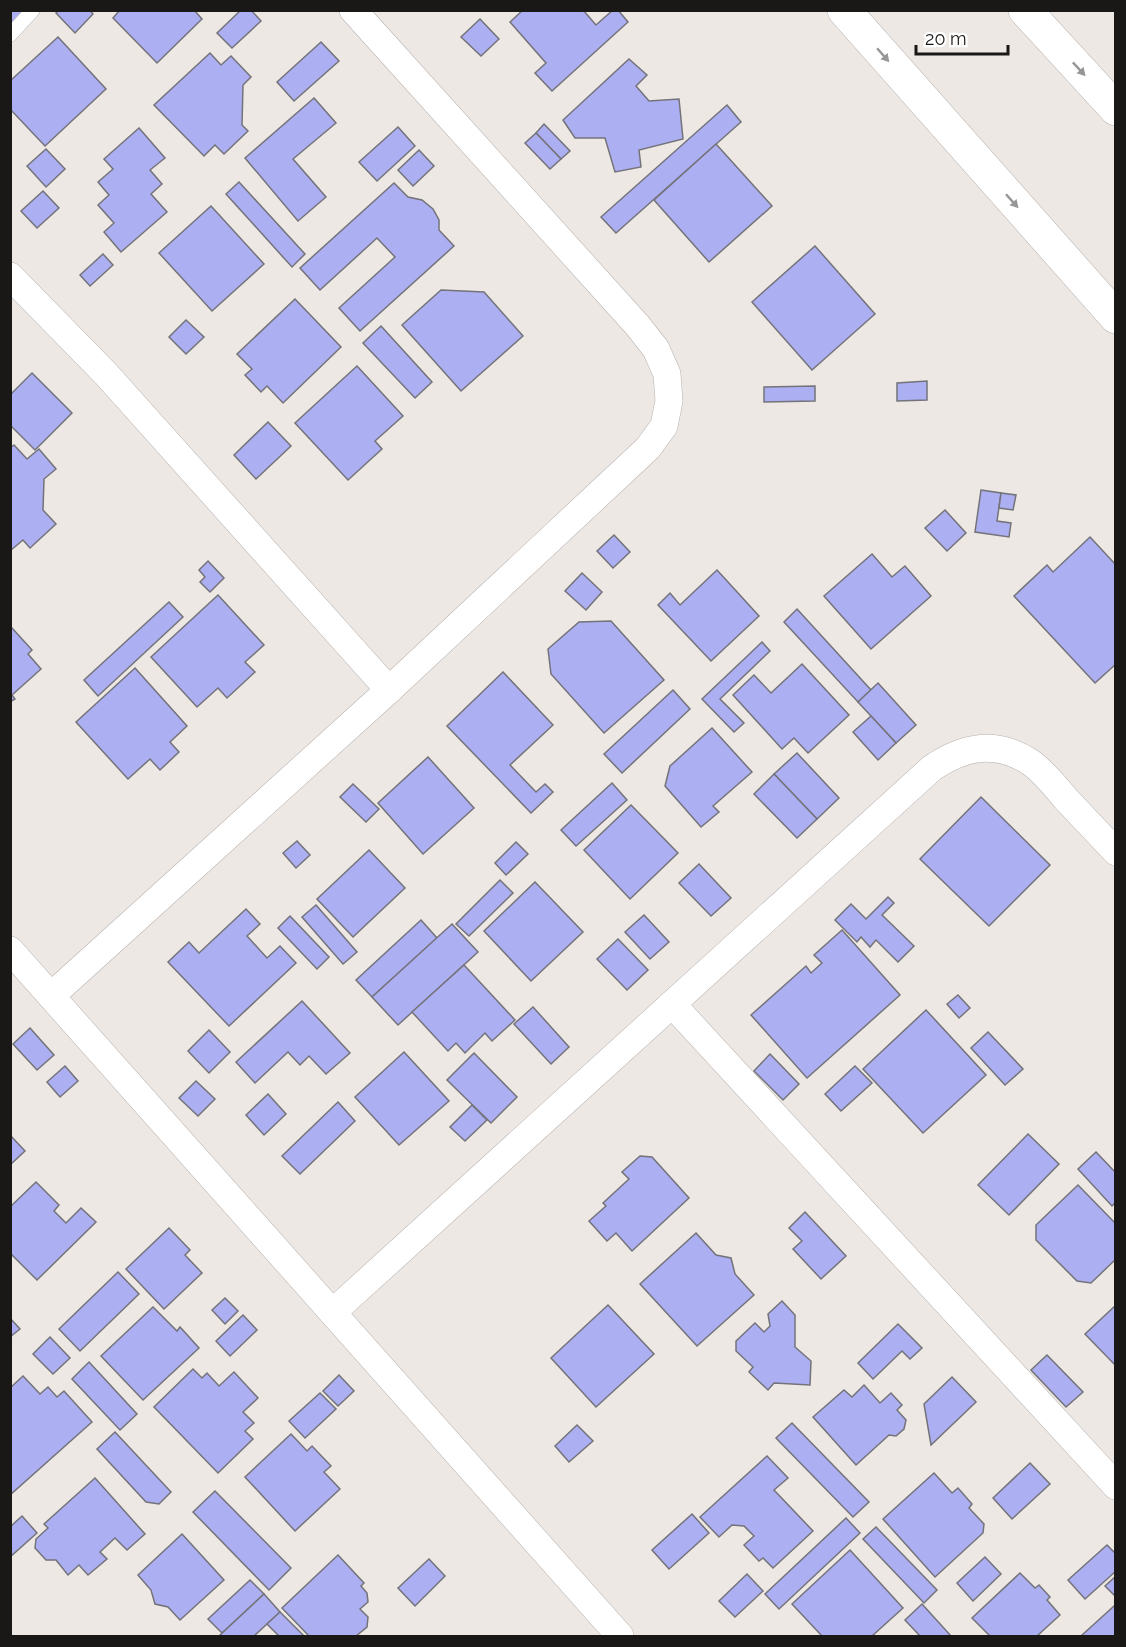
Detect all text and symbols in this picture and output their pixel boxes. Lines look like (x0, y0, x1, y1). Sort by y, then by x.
scale bar (916, 18, 1008, 56)
text: 20 m (925, 28, 967, 49)
one-way arrow (876, 47, 889, 62)
one-way arrow (1072, 61, 1085, 76)
one-way arrow (1005, 193, 1019, 208)

